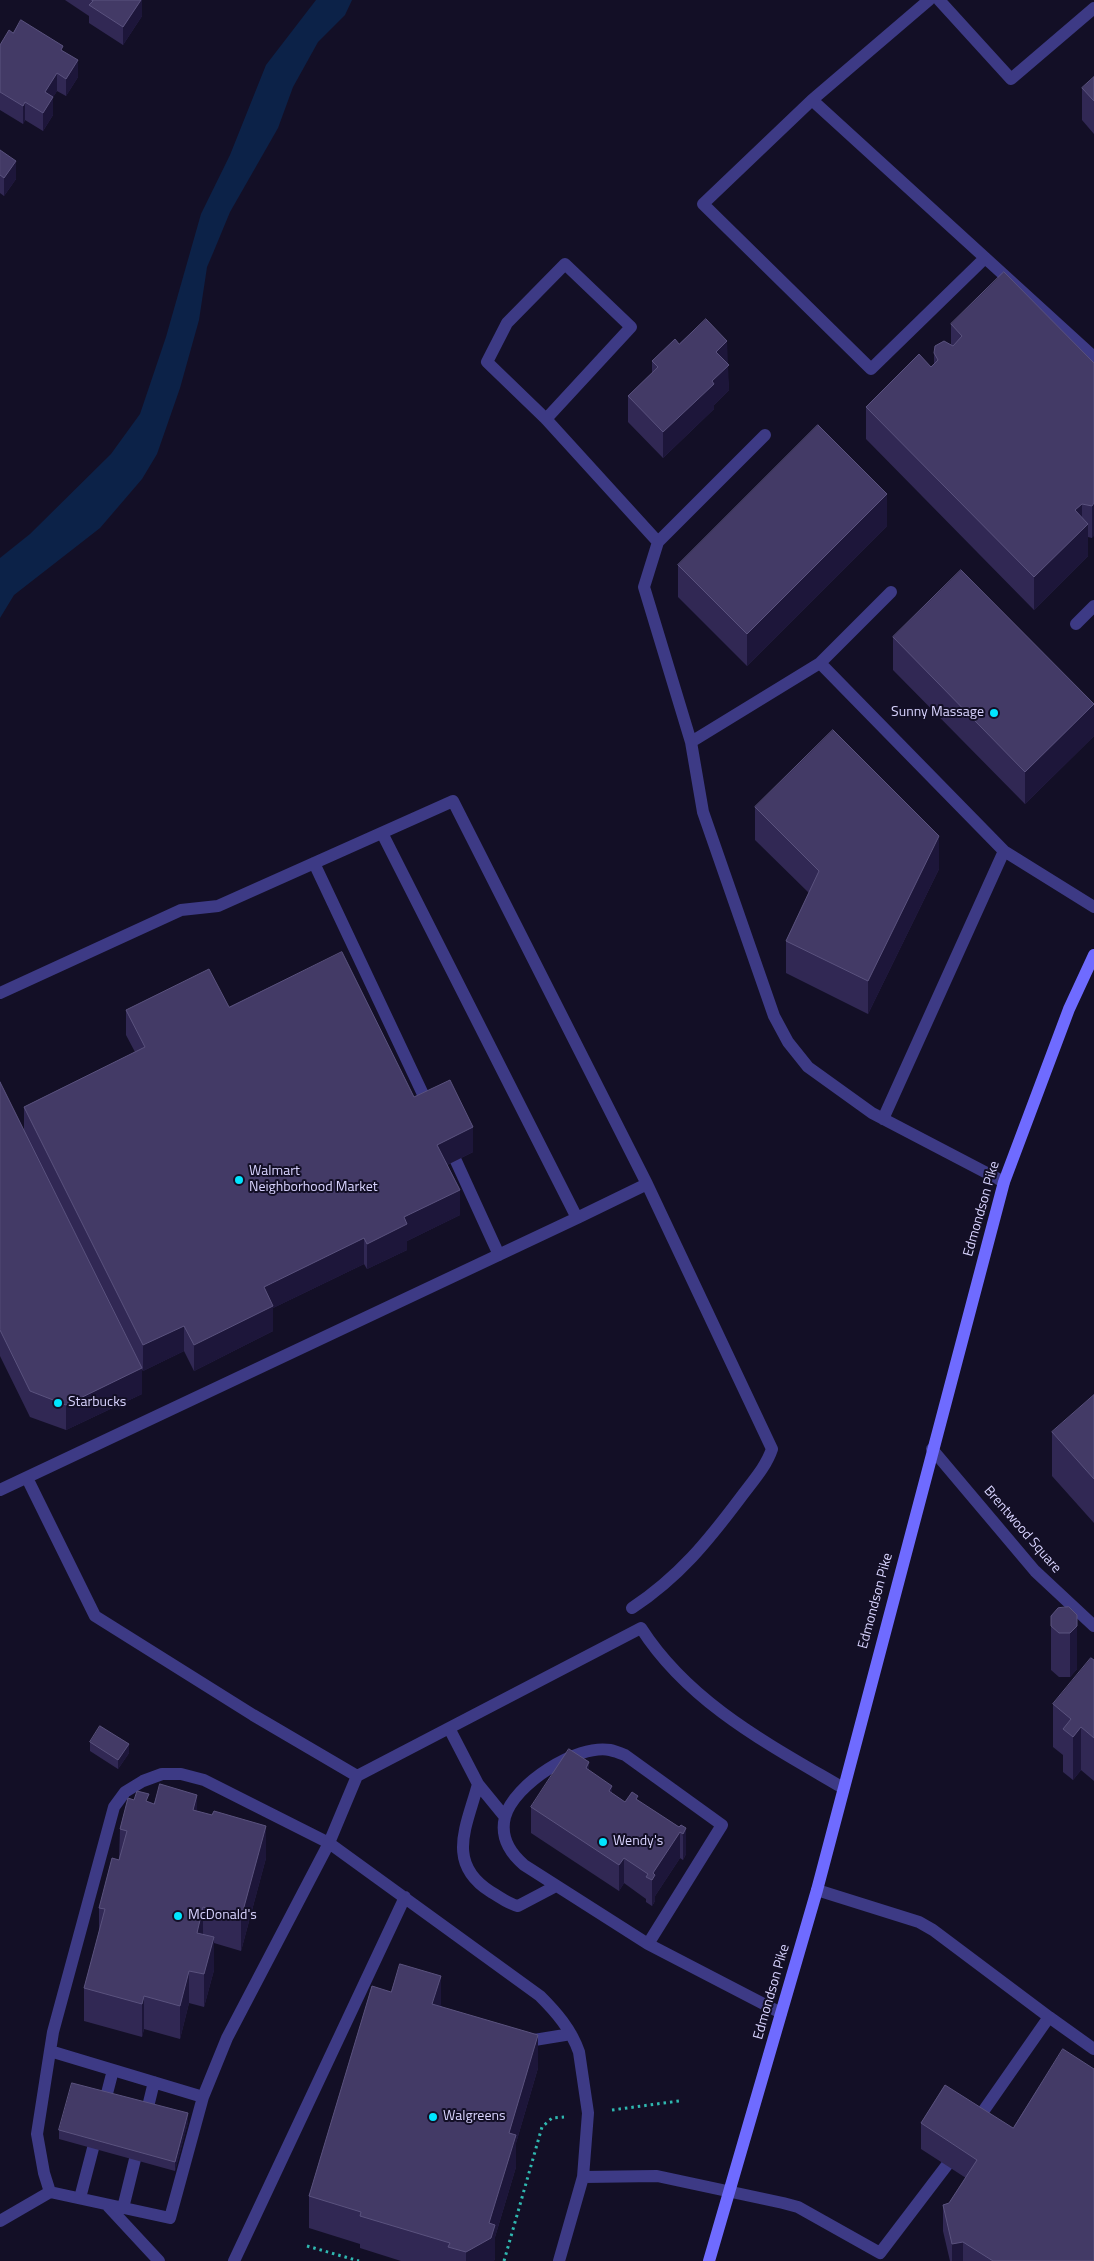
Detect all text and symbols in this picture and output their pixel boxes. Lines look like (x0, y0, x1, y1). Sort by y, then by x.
place label: Sunny Massage (891, 705, 984, 721)
marker: Sunny Massage (988, 707, 1000, 719)
street label: Edmondson Pike (960, 1159, 1004, 1259)
place label: Walmart Neighborhood Market (249, 1164, 378, 1196)
marker: Walmart Neighborhood Market (233, 1174, 245, 1186)
place label: Starbucks (68, 1395, 126, 1411)
marker: Starbucks (52, 1397, 64, 1409)
street label: Brentwood Square (980, 1483, 1064, 1577)
street label: Edmondson Pike (855, 1551, 897, 1651)
place label: Wendy's (613, 1834, 663, 1850)
marker: Wendy's (597, 1836, 609, 1848)
place label: McDonald's (188, 1908, 257, 1924)
marker: McDonald's (172, 1910, 184, 1922)
street label: Edmondson Pike (750, 1942, 794, 2042)
place label: Walgreens (443, 2109, 506, 2125)
marker: Walgreens (427, 2111, 439, 2123)

